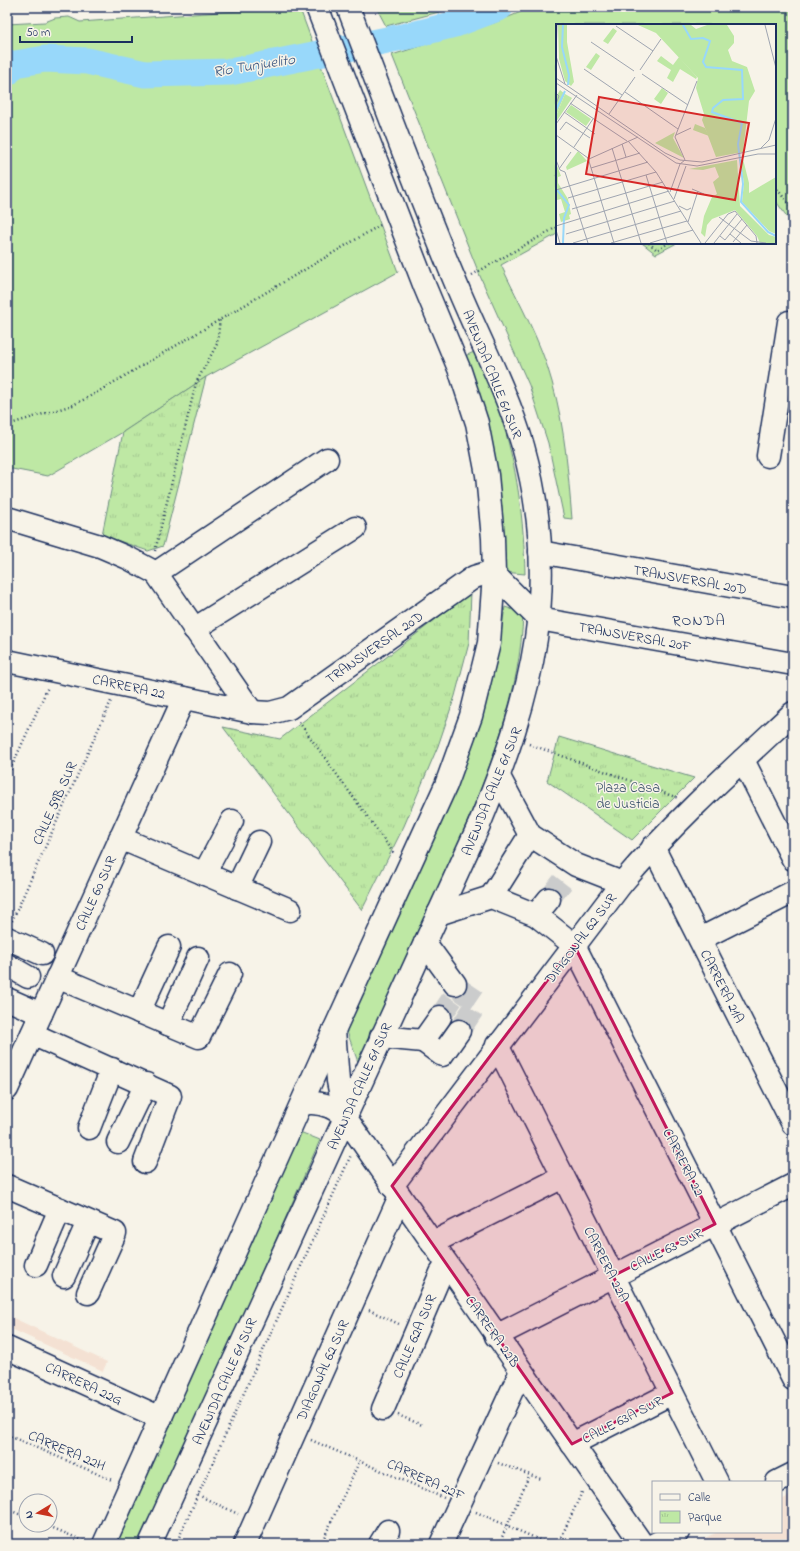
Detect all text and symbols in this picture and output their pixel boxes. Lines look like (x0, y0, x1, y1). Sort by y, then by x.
scale bar (20, 18, 132, 44)
text: 50 m (26, 24, 50, 42)
inset map (556, 24, 776, 244)
water label: Río Tunjuelito (212, 48, 298, 83)
street label: AVENIDA CALLE 61 SUR (456, 307, 527, 442)
street label: TRANSVERSAL 20D (631, 560, 748, 601)
street label: TRANSVERSAL 20D (322, 607, 428, 690)
district label: RONDA (672, 610, 726, 632)
street label: TRANSVERSAL 20F (577, 617, 693, 658)
street label: CARRERA 22 (90, 669, 167, 705)
street label: AVENIDA CALLE 61 SUR (457, 724, 528, 859)
street label: CALLE 59B SUR (28, 758, 83, 849)
park label: Plaza Casa de Justicia (596, 778, 660, 815)
street label: CALLE 60 SUR (71, 853, 122, 934)
street label: DIAGONAL 62 SUR (540, 889, 622, 989)
street label: CARRERA 21A (694, 946, 749, 1027)
street label: AVENIDA CALLE 61 SUR (323, 1019, 398, 1154)
street label: CARRERA 22 (656, 1125, 709, 1200)
street label: CARRERA 22A (578, 1223, 634, 1306)
street label: CALLE 63 SUR (626, 1223, 707, 1278)
street label: CALLE 62A SUR (388, 1291, 443, 1382)
street label: CARRERA 22B (459, 1292, 524, 1372)
street label: AVENIDA CALLE 61 SUR (188, 1314, 263, 1449)
street label: DIAGONAL 62 SUR (291, 1316, 355, 1425)
street label: CARRERA 22G (41, 1357, 126, 1411)
street label: CALLE 63A SUR (579, 1391, 667, 1450)
street label: CARRERA 22H (24, 1426, 108, 1477)
street label: CARRERA 22F (383, 1454, 468, 1507)
legend (652, 1481, 782, 1533)
text: Calle (688, 1489, 711, 1507)
north arrow (18, 1493, 58, 1533)
text: Parque (688, 1509, 722, 1527)
text: N (21, 1510, 38, 1520)

